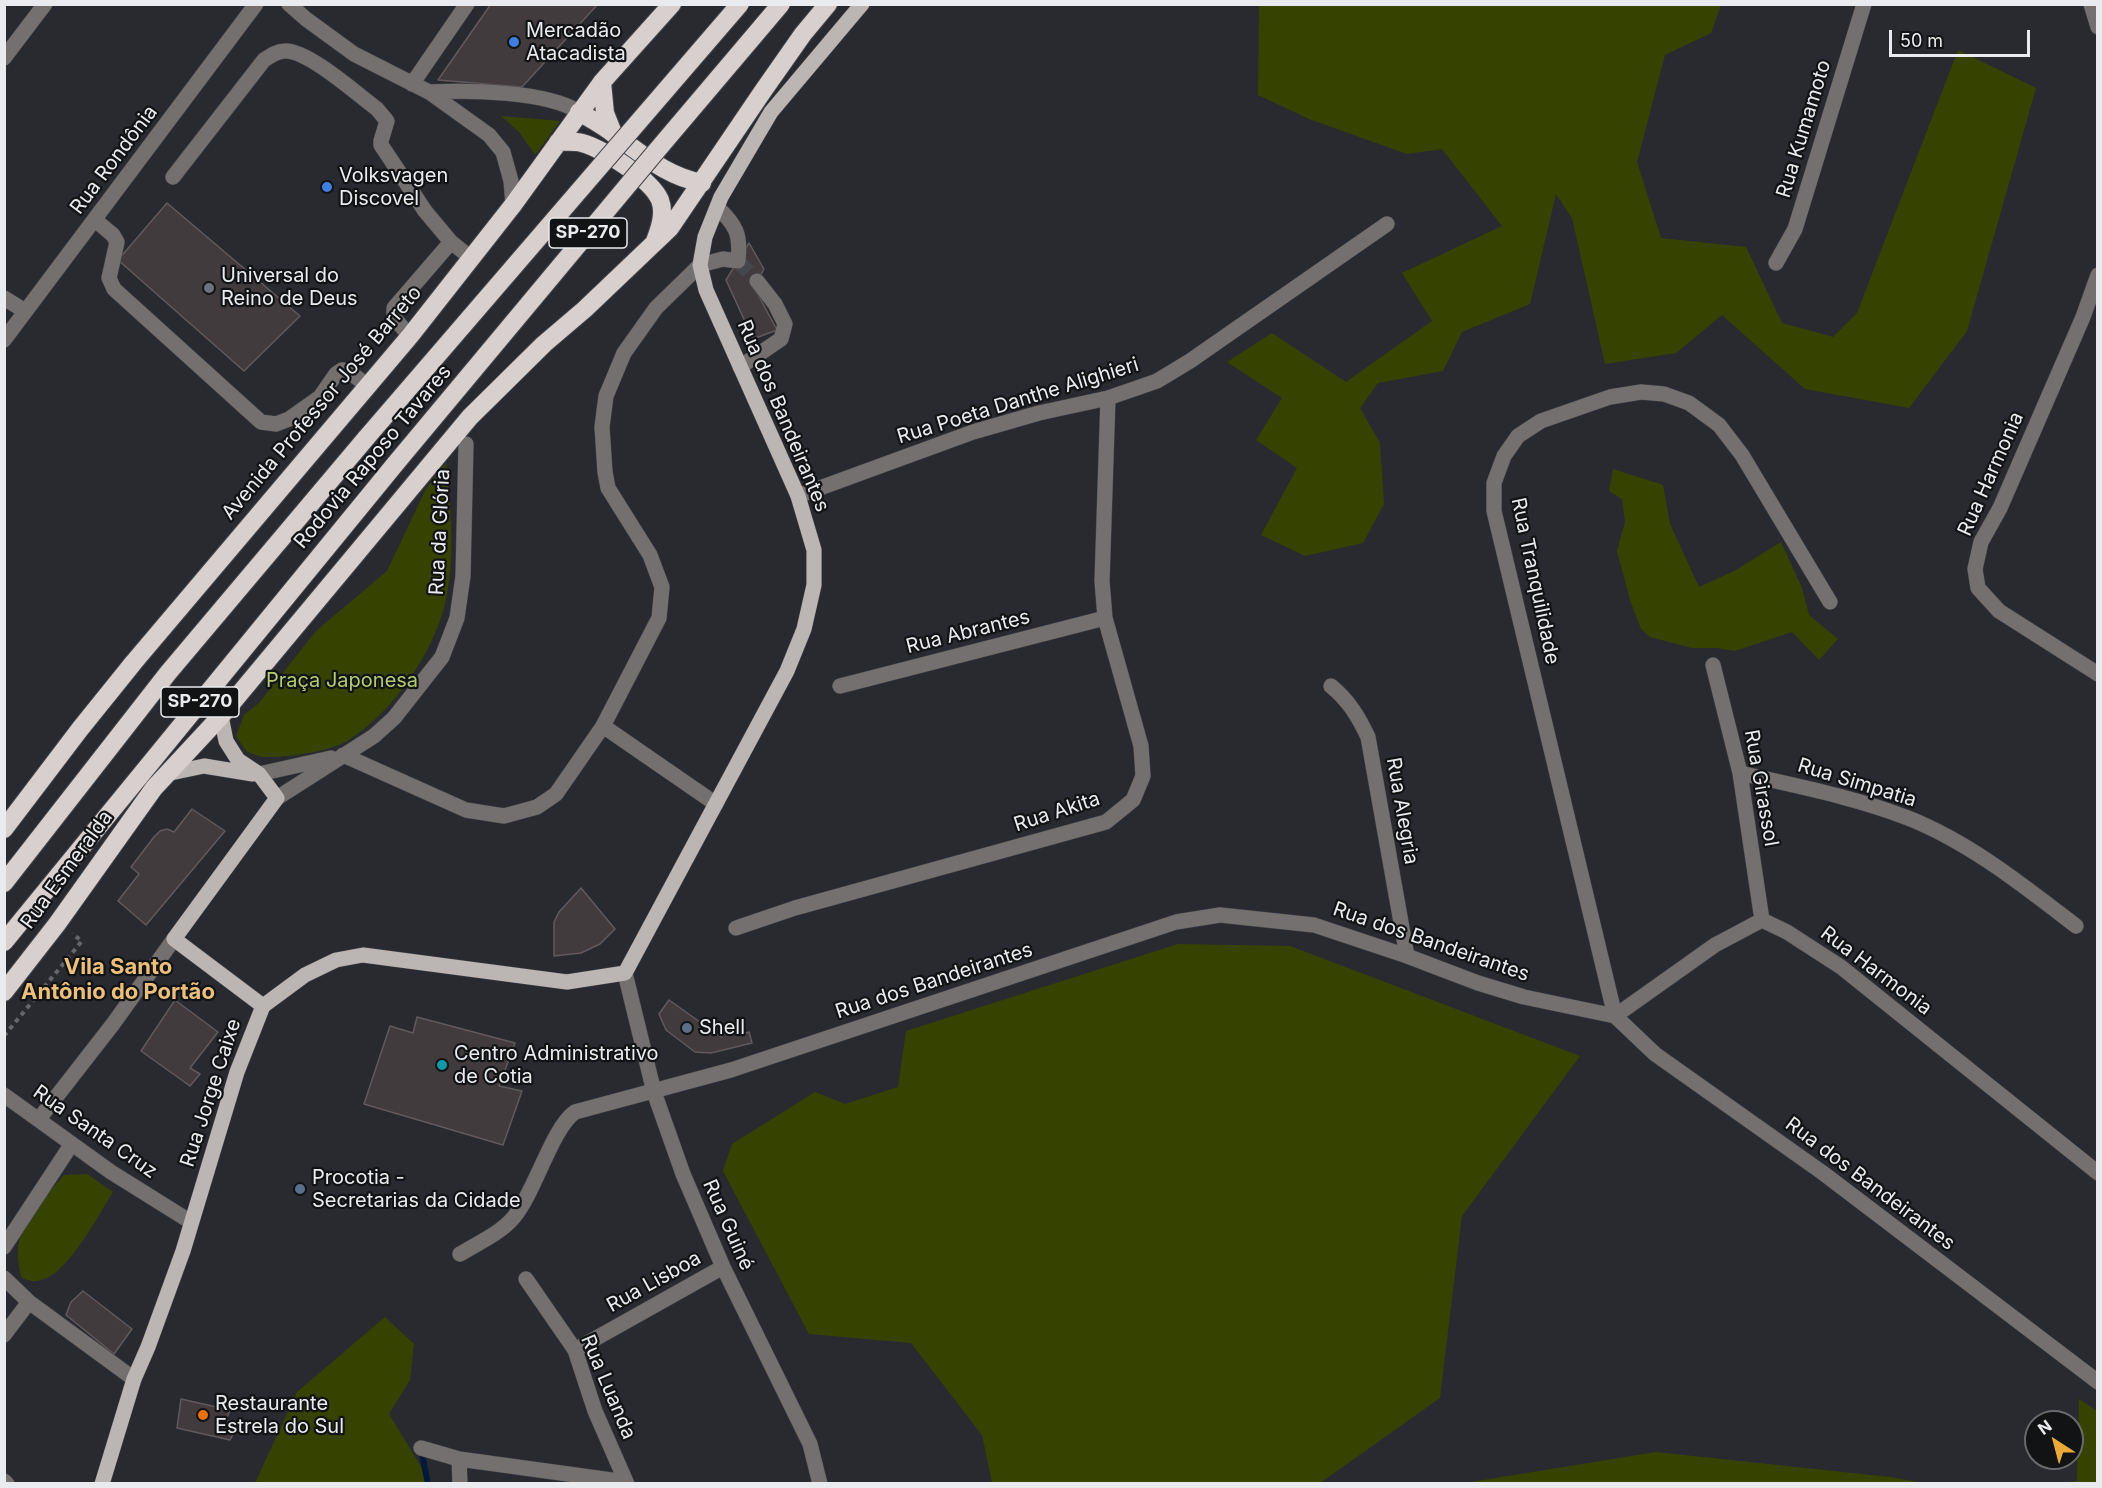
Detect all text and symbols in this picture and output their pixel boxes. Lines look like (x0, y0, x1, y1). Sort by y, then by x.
scale bar (1892, 18, 2033, 56)
place label: Mercadão Atacadista (526, 19, 626, 66)
text: 50 m (1900, 30, 1943, 51)
marker: Mercadão Atacadista (507, 35, 521, 49)
street label: Rua Kumamoto (1772, 57, 1836, 201)
street label: Rua Rondônia (65, 101, 163, 219)
place label: Volksvagen Discovel (339, 164, 448, 211)
marker: Volksvagen Discovel (320, 180, 334, 194)
road number: SP-270 (549, 218, 627, 248)
place label: Universal do Reino de Deus (221, 264, 358, 311)
marker: Universal do Reino de Deus (202, 281, 216, 295)
street label: Avenida Professor José Barreto (217, 281, 427, 525)
street label: Rua dos Bandeirantes (732, 317, 834, 515)
street label: Rua Poeta Danthe Alighieri (894, 353, 1142, 449)
street label: Rodovia Raposo Tavares (289, 360, 457, 554)
street label: Rua Harmonia (1953, 408, 2029, 540)
street label: Rua da Glória (425, 468, 455, 596)
street label: Rua Tranquilidade (1506, 495, 1564, 667)
street label: Rua Abrantes (904, 605, 1032, 659)
park label: Praça Japonesa (266, 669, 418, 693)
road number: SP-270 (161, 687, 239, 717)
street label: Rua Girassol (1739, 728, 1783, 848)
street label: Rua Simpatia (1795, 754, 1919, 812)
street label: Rua Alegria (1381, 756, 1423, 866)
street label: Rua Akita (1011, 787, 1103, 837)
street label: Rua Esmeralda (16, 806, 118, 934)
street label: Rua dos Bandeirantes (1330, 897, 1532, 987)
street label: Rua Harmonia (1816, 921, 1936, 1021)
street label: Rua dos Bandeirantes (832, 938, 1036, 1024)
district label: Vila Santo Antônio do Portão (21, 954, 215, 1005)
street label: Rua Jorge Caixe (176, 1016, 246, 1170)
place label: Shell (699, 1016, 745, 1040)
marker: Shell (680, 1021, 694, 1035)
place label: Centro Administrativo de Cotia (454, 1042, 659, 1089)
marker: Centro Administrativo de Cotia (435, 1058, 449, 1072)
street label: Rua Santa Cruz (28, 1080, 162, 1184)
street label: Rua dos Bandeirantes (1781, 1112, 1959, 1256)
place label: Procotia - Secretarias da Cidade (312, 1166, 521, 1213)
street label: Rua Guiné (697, 1176, 759, 1274)
marker: Procotia - Secretarias da Cidade (293, 1182, 307, 1196)
street label: Rua Lisboa (603, 1246, 705, 1318)
street label: Rua Luanda (575, 1331, 641, 1443)
place label: Restaurante Estrela do Sul (215, 1392, 344, 1439)
marker: Restaurante Estrela do Sul (196, 1408, 210, 1422)
north arrow (2024, 1410, 2084, 1470)
text: N (2034, 1415, 2055, 1439)

